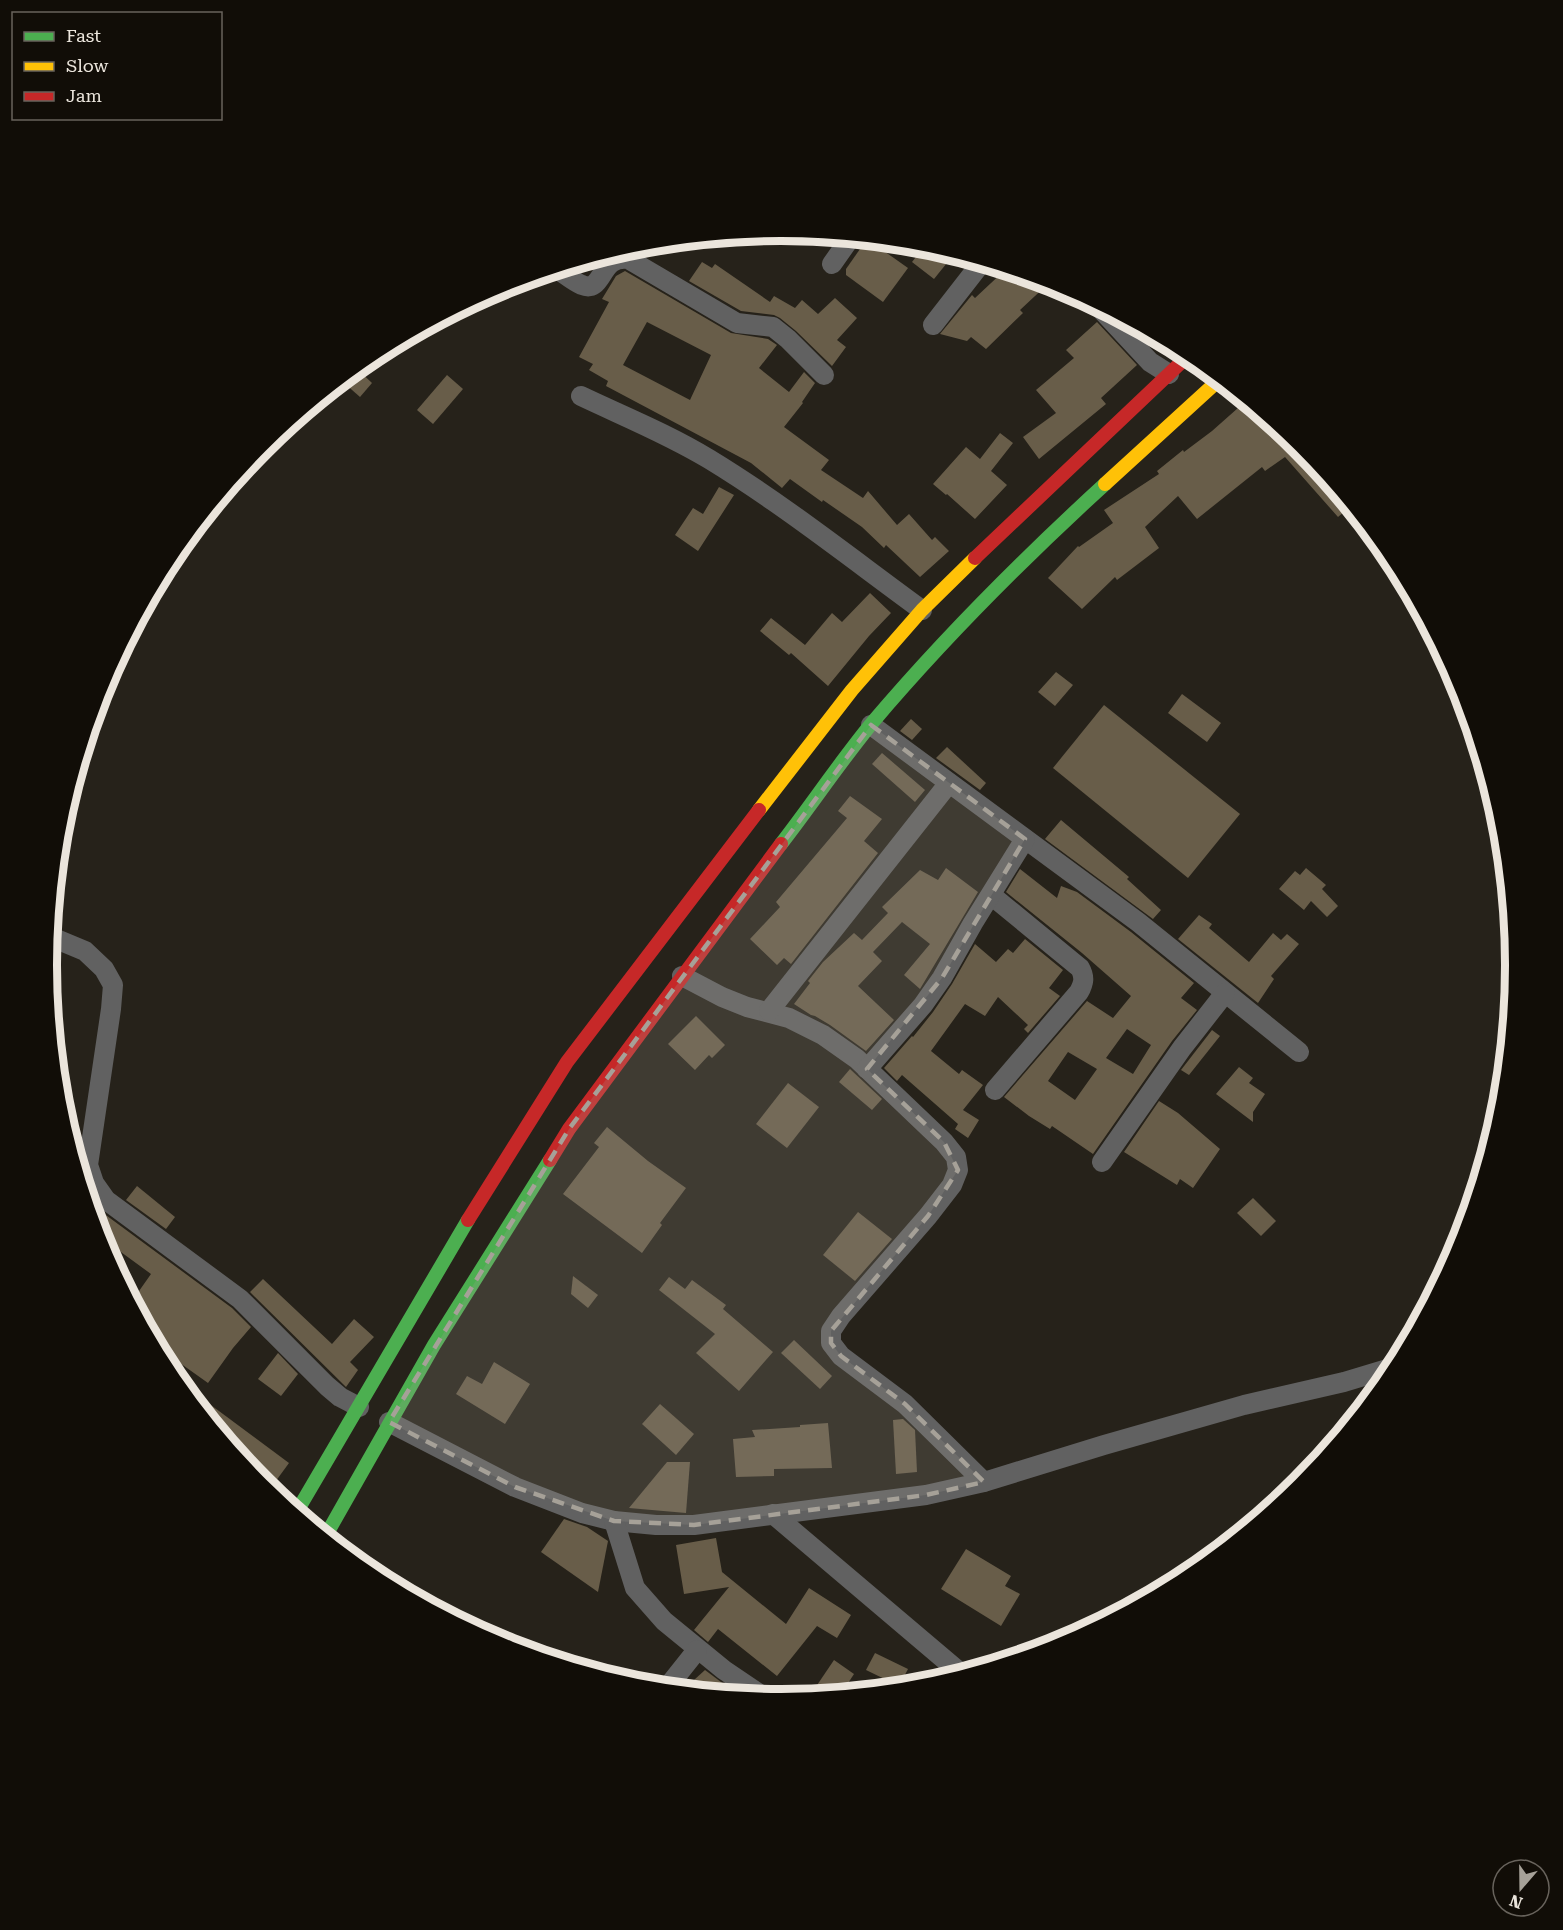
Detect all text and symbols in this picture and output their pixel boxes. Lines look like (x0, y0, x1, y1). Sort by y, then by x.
legend (12, 12, 222, 120)
text: Fast (66, 25, 101, 46)
text: Slow (66, 55, 108, 76)
text: Jam (66, 85, 102, 106)
north arrow (1491, 1858, 1551, 1918)
text: N (1507, 1891, 1525, 1913)

